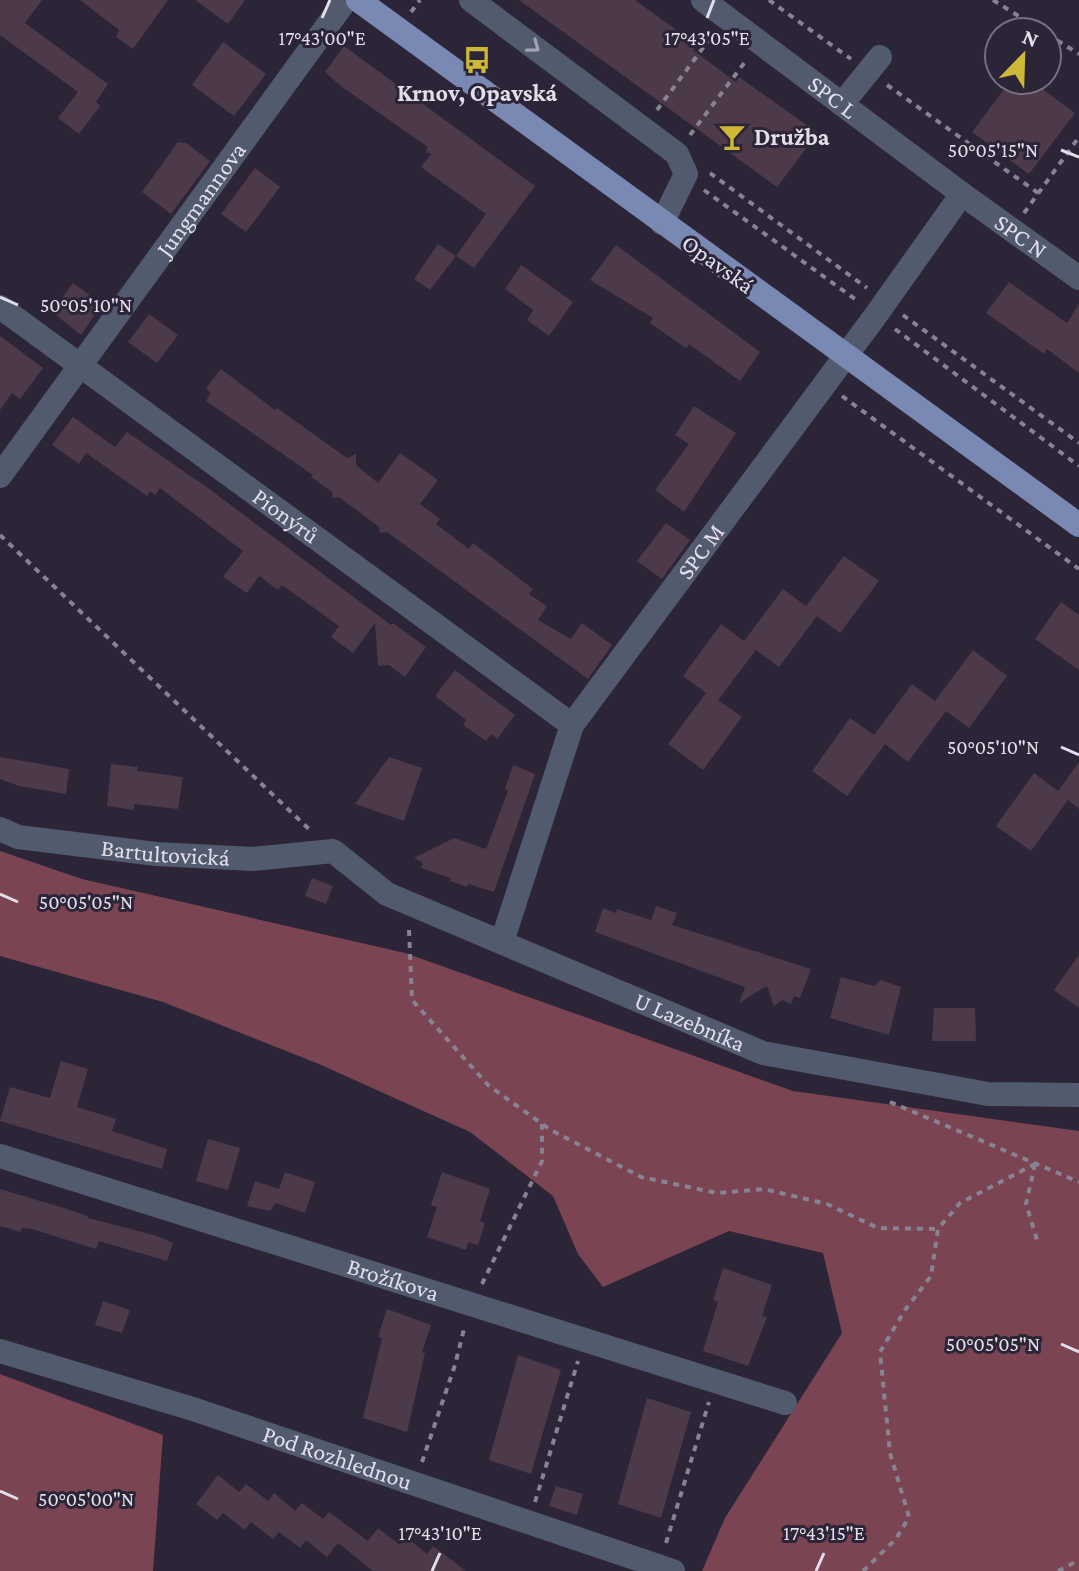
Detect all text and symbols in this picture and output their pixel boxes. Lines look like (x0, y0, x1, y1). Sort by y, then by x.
north arrow (983, 16, 1063, 96)
text: N (1019, 24, 1042, 52)
text: 17°43'00"E (278, 27, 366, 49)
text: 17°43'05"E (664, 27, 750, 49)
one-way arrow (525, 37, 539, 51)
bus stop icon: Krnov, Opavská (462, 45, 492, 75)
street label: SPC L (803, 70, 863, 124)
place label: Krnov, Opavská (397, 79, 557, 107)
bar icon: Družba (717, 122, 747, 152)
place label: Družba (754, 123, 830, 150)
street label: Jungmannova (149, 137, 251, 263)
text: 50°05'15"N (948, 139, 1038, 161)
street label: SPC N (990, 208, 1052, 264)
street label: Opavská (677, 228, 760, 299)
text: 50°05'10"N (40, 294, 132, 316)
street label: Pionýrů (248, 482, 325, 549)
street label: SPC M (671, 518, 730, 584)
text: 50°05'10"N (947, 736, 1039, 758)
street label: Bartultovická (100, 833, 230, 871)
text: 50°05'05"N (39, 891, 133, 913)
street label: U Lazebníka (630, 986, 749, 1057)
street label: Brožíkova (344, 1252, 442, 1306)
text: 50°05'05"N (946, 1333, 1040, 1355)
street label: Pod Rozhlednou (260, 1420, 416, 1495)
text: 50°05'00"N (38, 1488, 134, 1510)
text: 17°43'10"E (398, 1522, 482, 1544)
text: 17°43'15"E (783, 1522, 865, 1544)

